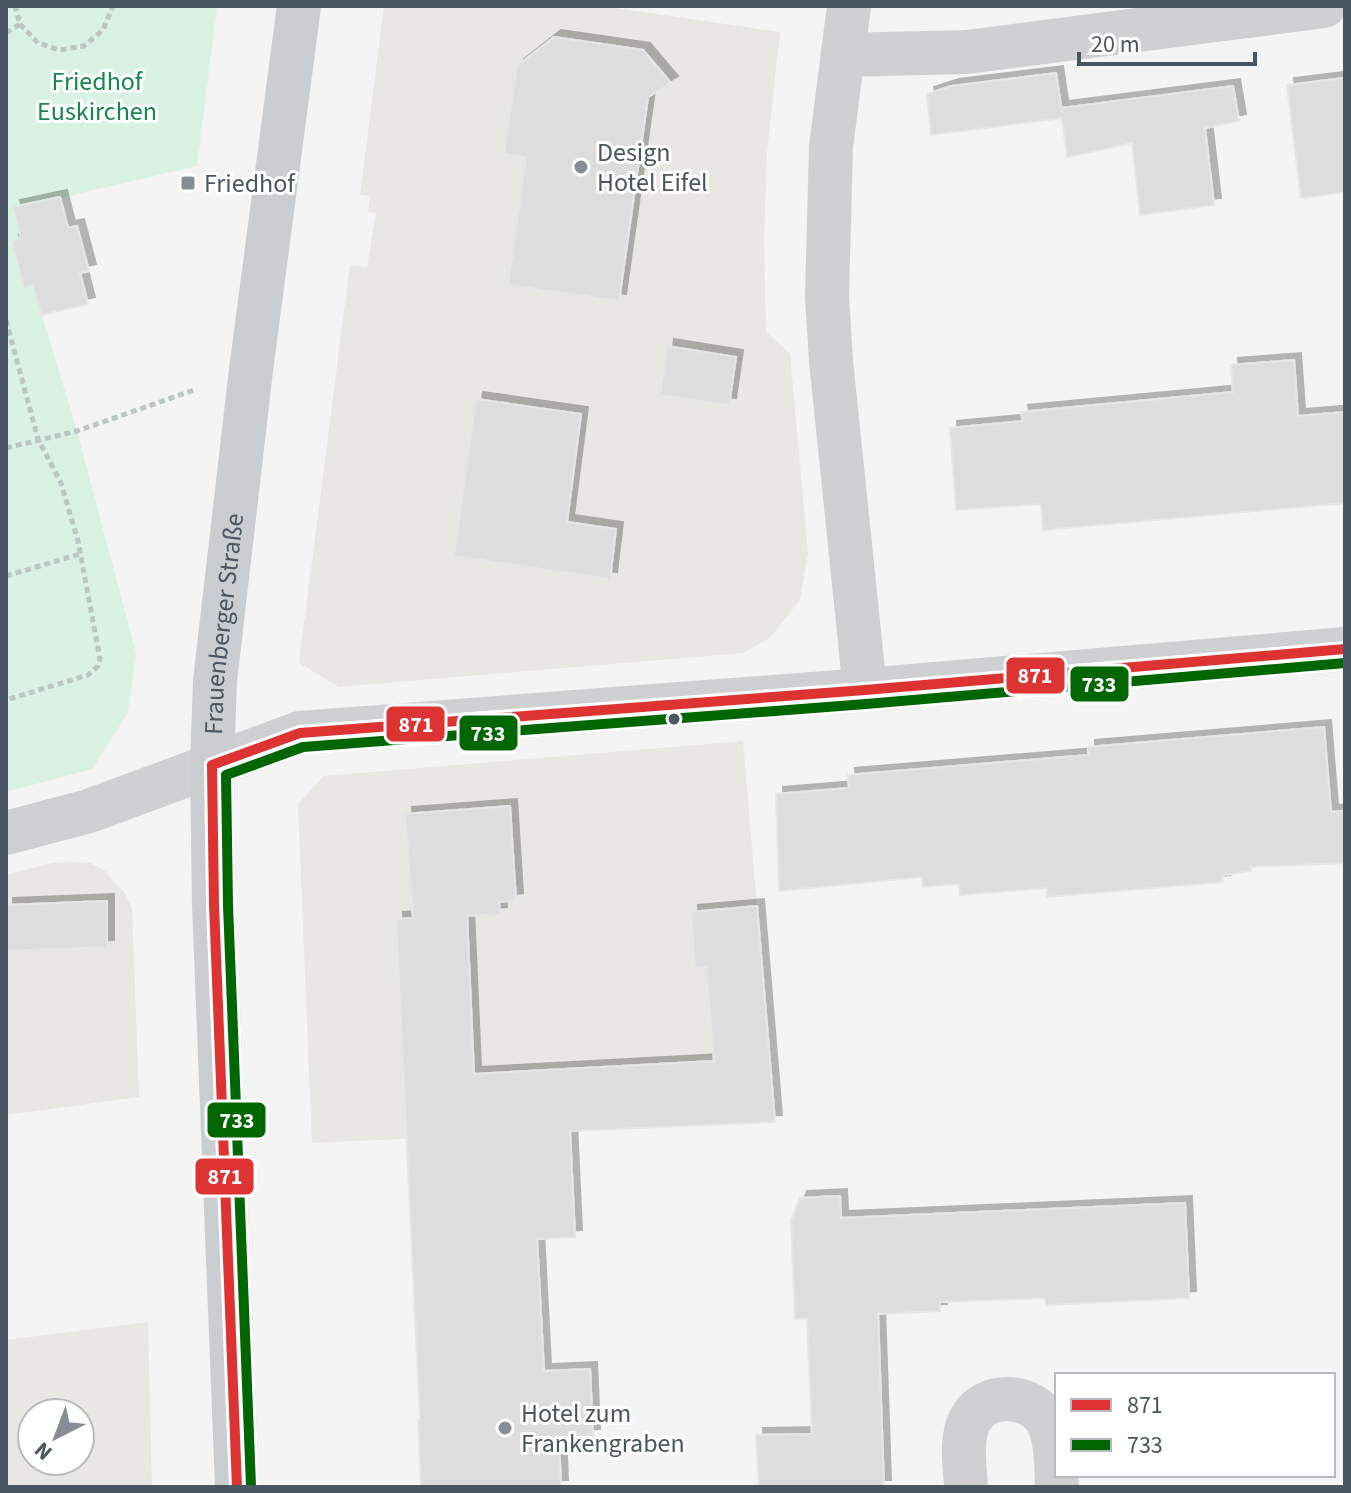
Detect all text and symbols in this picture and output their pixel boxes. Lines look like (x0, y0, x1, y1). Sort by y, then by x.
scale bar (1079, 16, 1255, 66)
text: 20 m (1091, 27, 1140, 62)
park label: Friedhof Euskirchen (37, 63, 157, 130)
place label: Design Hotel Eifel (597, 134, 708, 201)
marker: Design Hotel Eifel (572, 158, 590, 176)
place label: Friedhof (204, 165, 296, 202)
marker: Friedhof (179, 174, 197, 192)
street label: Frauenberger Straße (195, 511, 253, 735)
line badge: 871 (1005, 656, 1066, 695)
text: 871 (1018, 660, 1052, 692)
line badge: 733 (1069, 665, 1130, 703)
text: 733 (1082, 669, 1116, 701)
line badge: 871 (385, 705, 446, 743)
text: 871 (399, 709, 433, 741)
unlabelled marker (666, 711, 682, 727)
line badge: 733 (458, 714, 519, 752)
text: 733 (471, 718, 505, 750)
line badge: 733 (206, 1101, 267, 1139)
text: 733 (220, 1105, 254, 1137)
line badge: 871 (194, 1157, 255, 1196)
text: 871 (208, 1161, 242, 1193)
legend (1055, 1373, 1335, 1477)
text: 871 (1127, 1388, 1163, 1423)
place label: Hotel zum Frankengraben (521, 1395, 685, 1462)
north arrow (16, 1397, 96, 1477)
marker: Hotel zum Frankengraben (496, 1419, 514, 1437)
text: 733 (1127, 1428, 1163, 1463)
text: N (27, 1434, 59, 1468)

